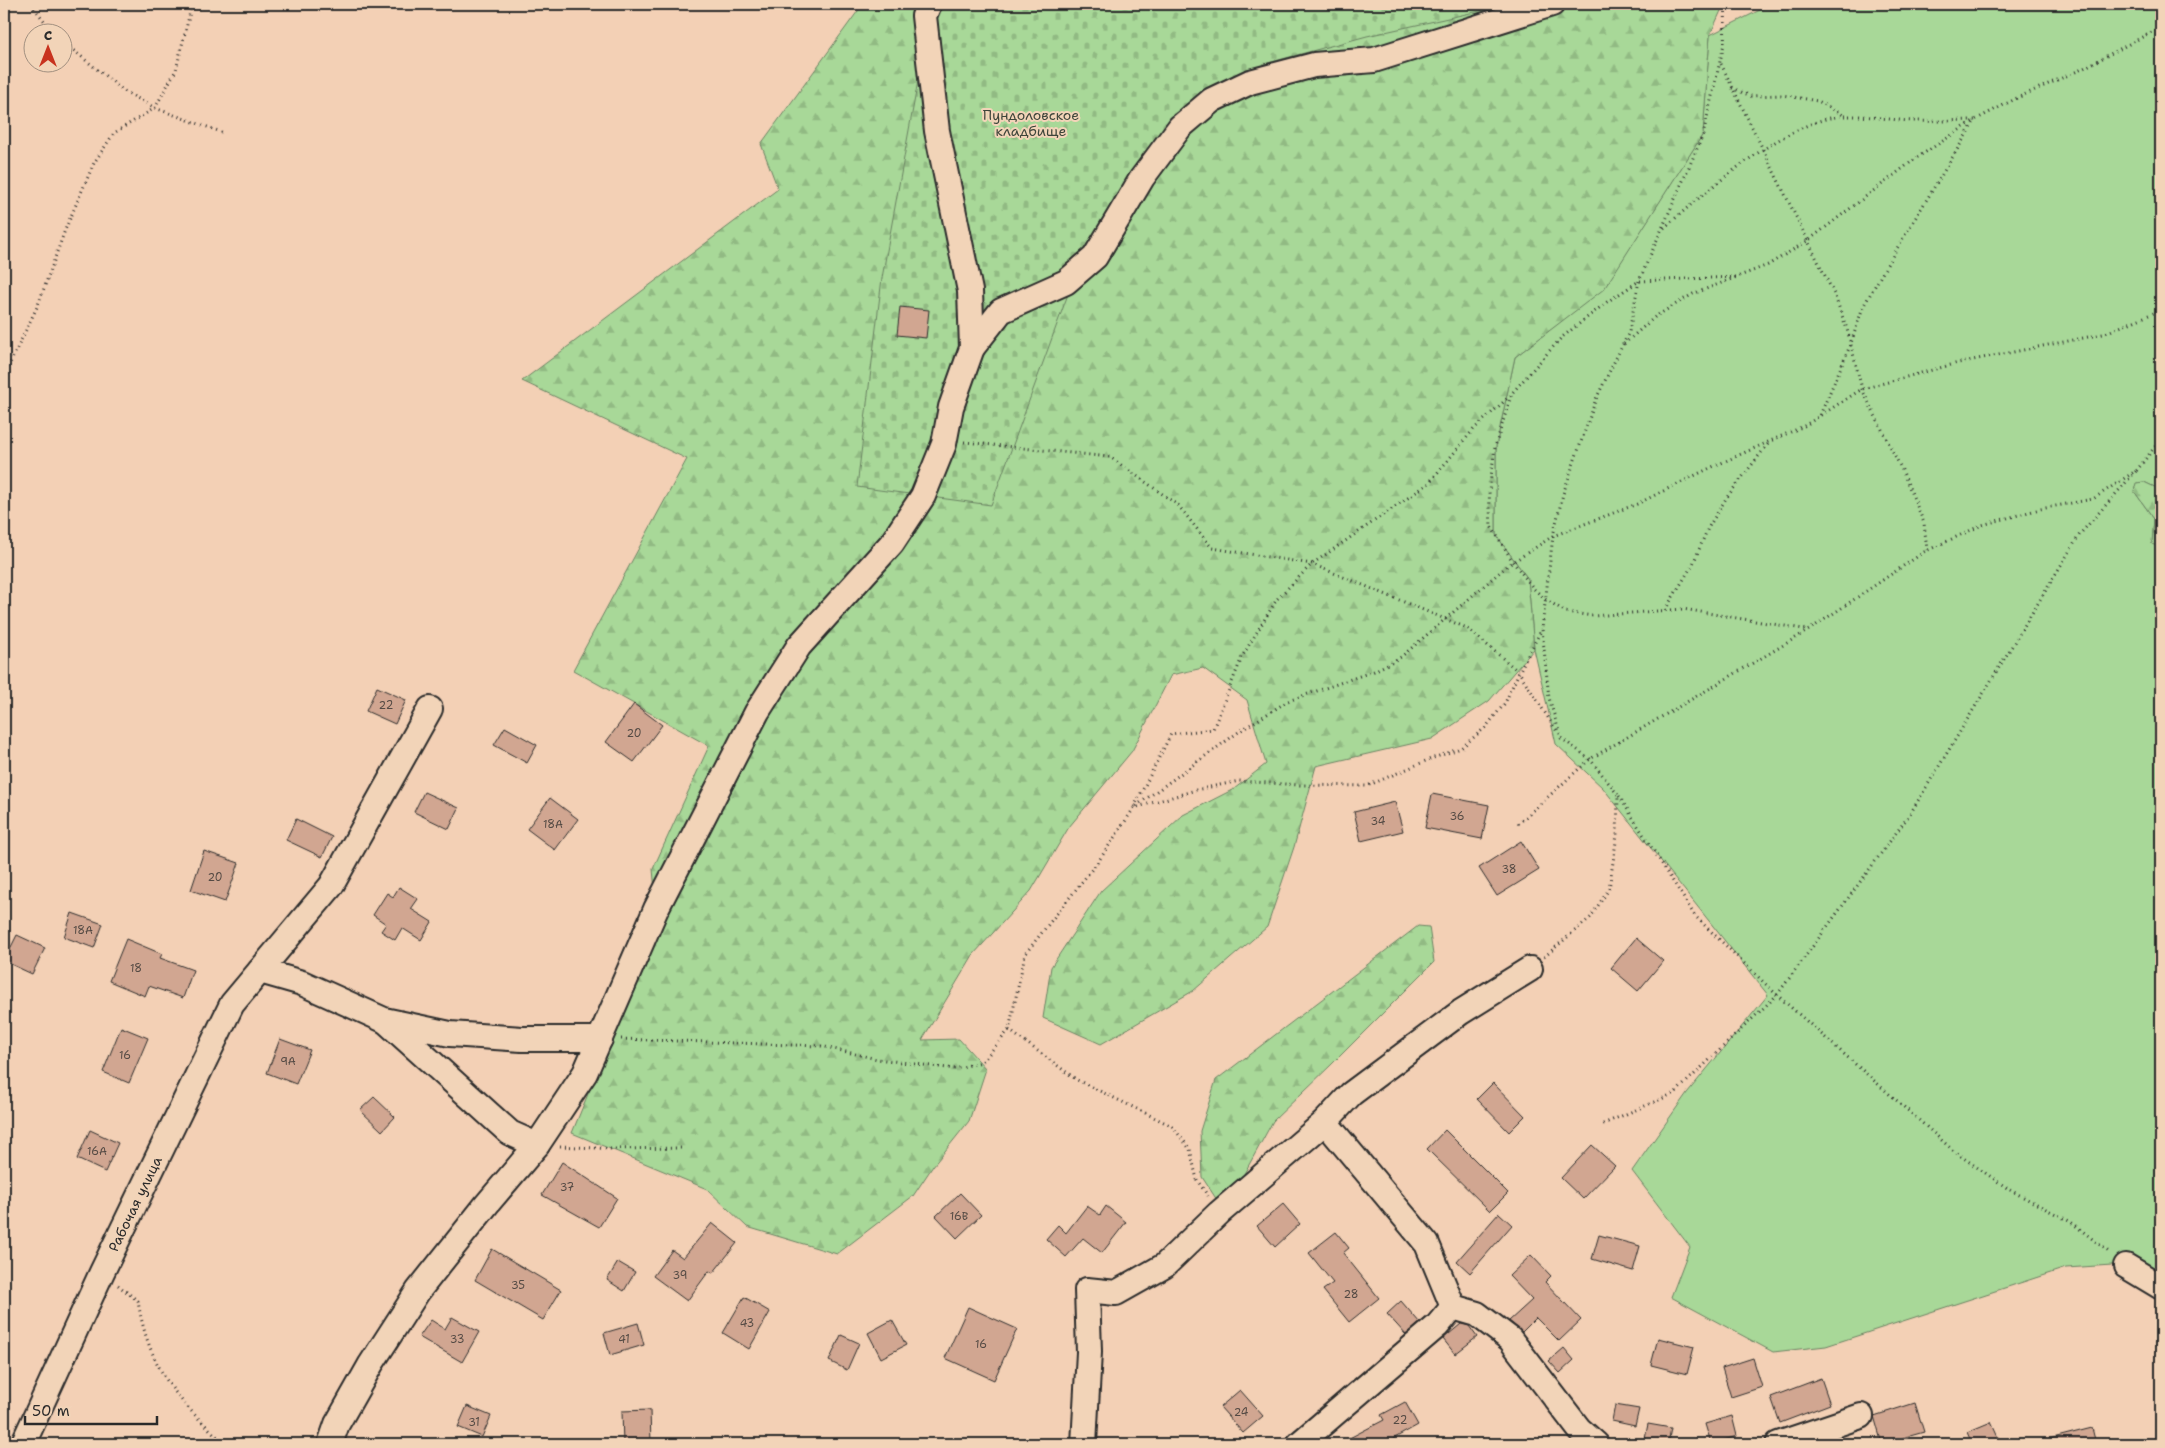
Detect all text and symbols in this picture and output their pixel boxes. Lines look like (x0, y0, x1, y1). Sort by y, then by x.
north arrow (22, 22, 72, 72)
text: С (44, 26, 52, 44)
park label: Пундоловское кладбище (983, 106, 1079, 140)
house number: 22 (379, 698, 393, 713)
house number: 20 (626, 726, 642, 741)
house number: 36 (1449, 809, 1465, 824)
house number: 34 (1371, 814, 1386, 829)
house number: 18А (543, 817, 563, 832)
house number: 38 (1501, 862, 1517, 877)
house number: 20 (207, 870, 223, 885)
house number: 18А (73, 923, 93, 938)
house number: 18 (130, 961, 142, 976)
house number: 16 (119, 1048, 131, 1063)
house number: 9А (280, 1054, 296, 1069)
house number: 16А (87, 1144, 107, 1159)
street label: Рабочая улица (104, 1153, 166, 1255)
house number: 37 (560, 1180, 575, 1195)
house number: 16В (950, 1209, 969, 1224)
house number: 39 (673, 1268, 687, 1283)
house number: 35 (511, 1278, 525, 1293)
house number: 28 (1343, 1287, 1359, 1302)
house number: 43 (740, 1316, 754, 1331)
house number: 33 (450, 1332, 464, 1347)
house number: 41 (618, 1332, 630, 1347)
house number: 16 (975, 1337, 987, 1352)
scale bar (25, 1393, 158, 1425)
text: 50 m (32, 1401, 70, 1421)
house number: 24 (1234, 1405, 1249, 1420)
house number: 22 (1393, 1413, 1407, 1428)
house number: 31 (468, 1415, 480, 1430)

